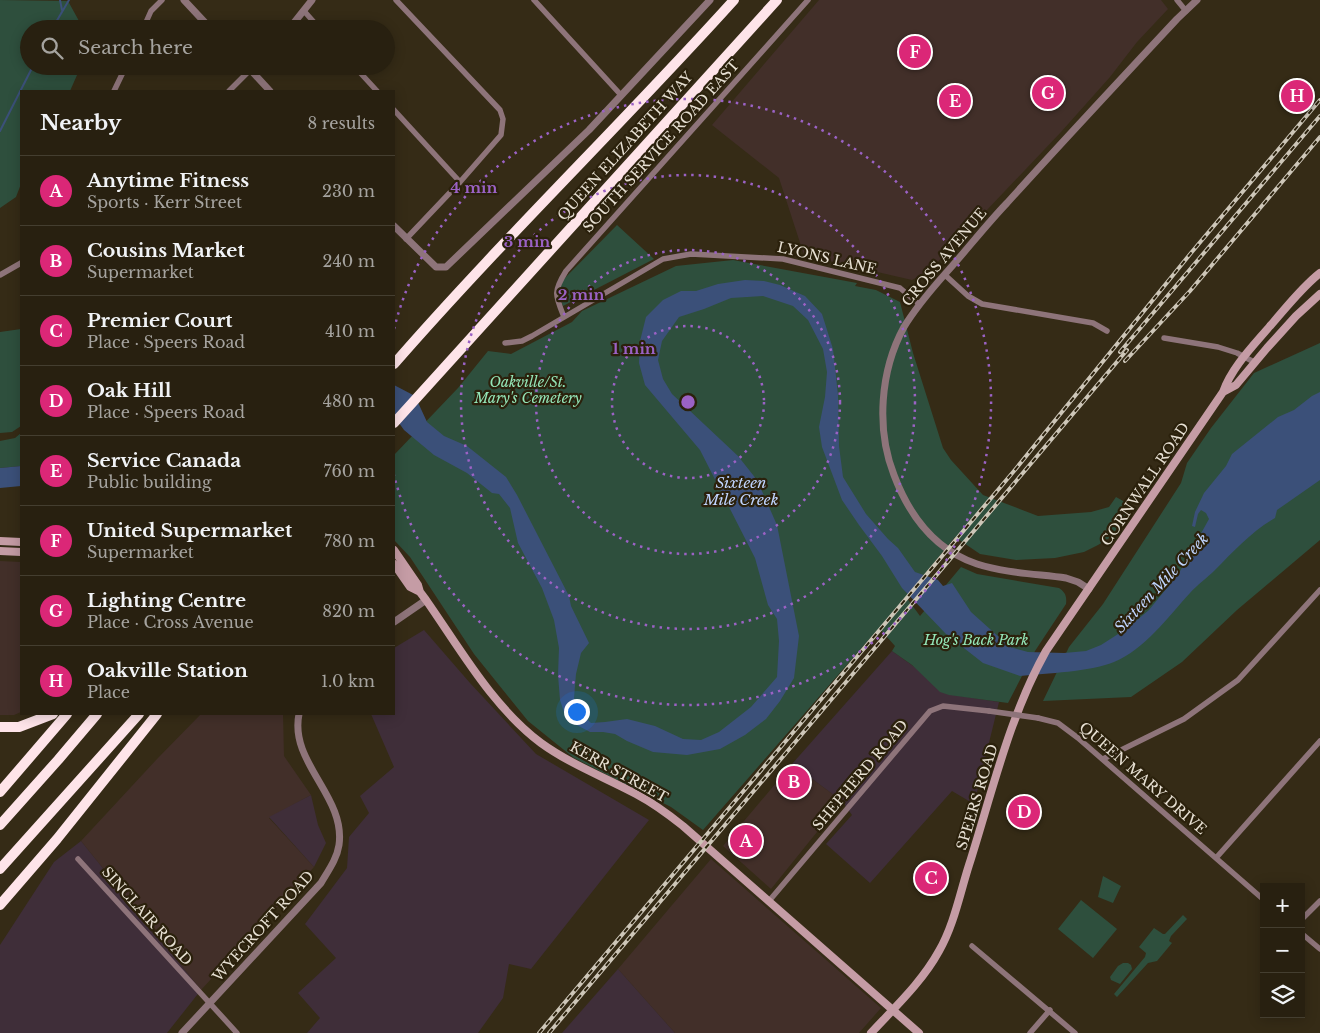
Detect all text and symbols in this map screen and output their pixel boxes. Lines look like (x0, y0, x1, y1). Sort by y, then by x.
search box (20, 20, 395, 75)
pin: F (899, 33, 931, 71)
icon: search (38, 34, 66, 62)
text: Search here (78, 36, 193, 59)
street label: SOUTH SERVICE ROAD EAST (579, 56, 743, 236)
street label: QUEEN ELIZABETH WAY (553, 67, 697, 224)
pin: G (1032, 74, 1064, 112)
pin: H (1281, 77, 1313, 115)
pin: E (939, 82, 971, 120)
text: Nearby (40, 110, 121, 136)
text: 8 results (308, 113, 375, 133)
text: Anytime Fitness (87, 169, 249, 192)
text: 4 min (451, 178, 498, 197)
text: A (50, 181, 62, 201)
text: 230 m (322, 181, 375, 201)
text: Sports · Kerr Street (87, 192, 242, 212)
street label: CROSS AVENUE (898, 204, 990, 310)
text: 3 min (504, 232, 550, 251)
street label: LYONS LANE (776, 238, 878, 278)
text: Cousins Market (87, 239, 245, 262)
text: B (50, 251, 62, 271)
text: 240 m (323, 251, 375, 271)
text: Supermarket (87, 262, 194, 282)
text: 2 min (558, 285, 604, 304)
text: Premier Court (87, 309, 233, 332)
text: C (49, 321, 63, 341)
text: 410 m (325, 321, 375, 341)
text: Place · Speers Road (87, 332, 245, 352)
text: 1 min (612, 339, 656, 358)
park label: Oakville/St. Mary's Cemetery (473, 373, 583, 407)
text: Oak Hill (87, 379, 171, 402)
text: D (49, 391, 63, 411)
text: 480 m (323, 391, 375, 411)
centre of rings (679, 393, 697, 411)
text: Place · Speers Road (87, 402, 245, 422)
street label: CORNWALL ROAD (1097, 419, 1193, 549)
text: Service Canada (87, 449, 241, 472)
text: E (50, 461, 62, 481)
text: 760 m (323, 461, 375, 481)
text: Public building (87, 472, 212, 492)
water label: Sixteen Mile Creek (703, 473, 778, 509)
text: United Supermarket (87, 519, 292, 542)
water label: Sixteen Mile Creek (1110, 529, 1212, 637)
text: F (50, 531, 62, 551)
text: 780 m (324, 531, 375, 551)
text: Supermarket (87, 542, 194, 562)
text: Lighting Centre (87, 589, 246, 612)
text: G (49, 601, 63, 621)
text: 820 m (322, 601, 375, 621)
text: Place · Cross Avenue (87, 612, 254, 632)
park label: Hog's Back Park (923, 631, 1029, 649)
text: Oakville Station (87, 659, 248, 682)
text: H (48, 671, 64, 691)
text: 1.0 km (321, 671, 375, 691)
text: Place (87, 682, 130, 702)
your location (564, 699, 590, 725)
street label: SHEPHERD ROAD (808, 716, 912, 834)
street label: QUEEN MARY DRIVE (1076, 718, 1210, 838)
street label: KERR STREET (567, 738, 671, 806)
street label: SPEERS ROAD (952, 742, 1002, 852)
pin: B (778, 763, 810, 801)
pin: D (1008, 793, 1040, 831)
pin: A (730, 822, 762, 860)
pin: C (915, 859, 947, 897)
street label: SINCLAIR ROAD (98, 863, 196, 969)
street label: WYECROFT ROAD (208, 867, 318, 986)
map controls (1260, 883, 1305, 1018)
button: + (1260, 883, 1305, 928)
button: − (1260, 928, 1305, 973)
button: layers (1260, 973, 1305, 1018)

